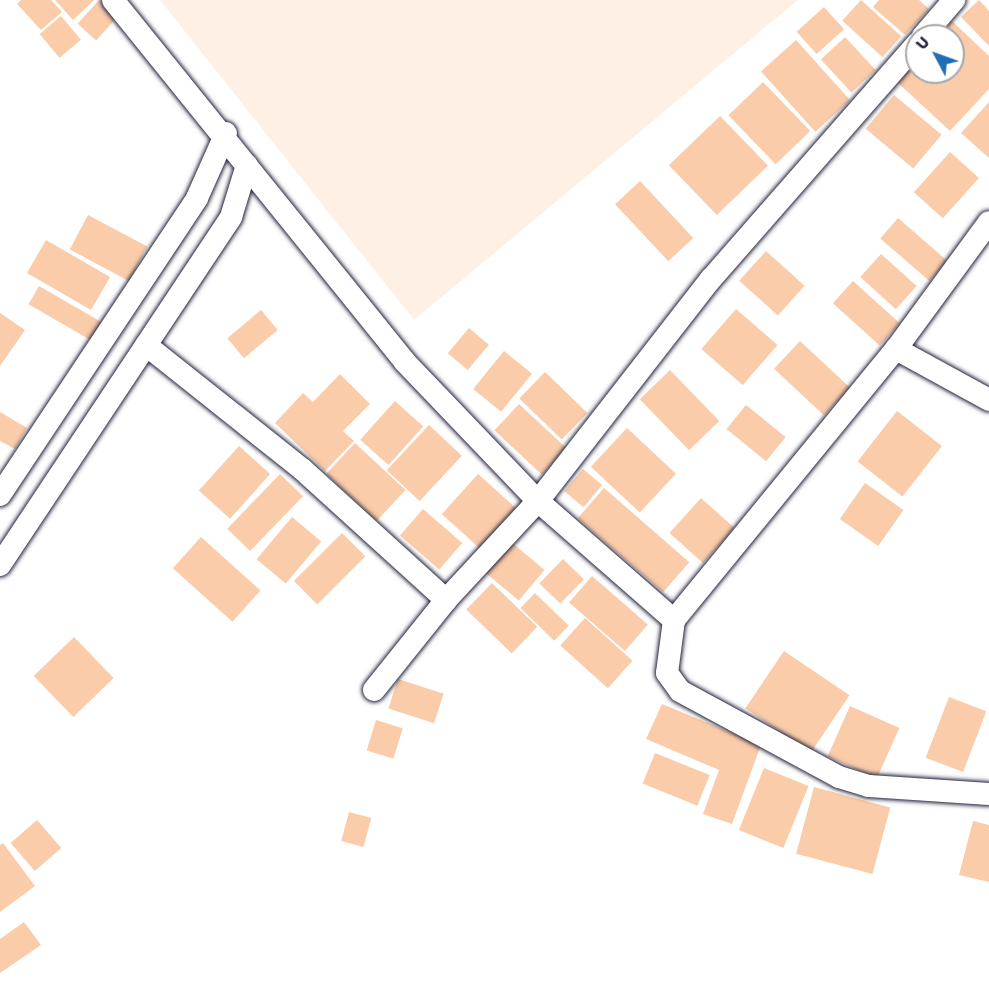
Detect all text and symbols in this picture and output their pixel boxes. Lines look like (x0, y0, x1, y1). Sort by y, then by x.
north arrow (905, 24, 965, 84)
text: U (911, 32, 934, 54)

